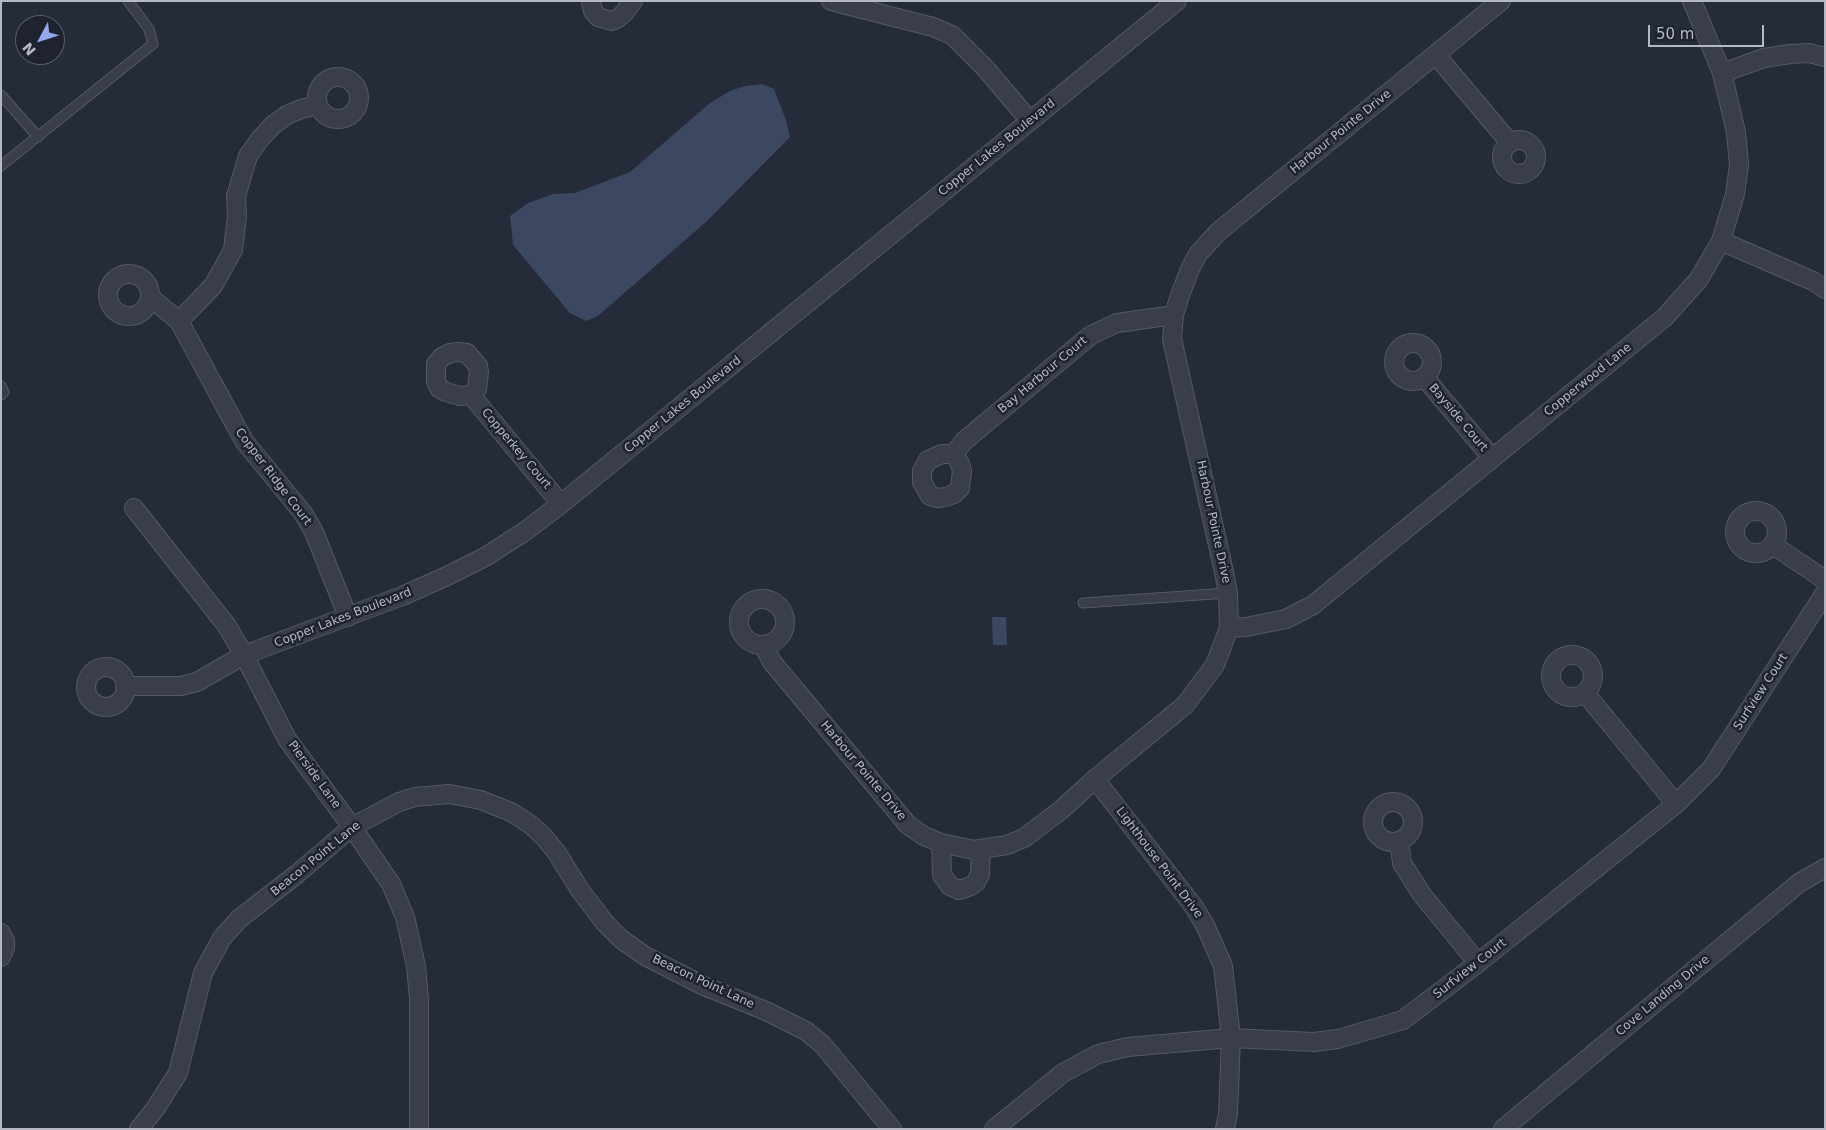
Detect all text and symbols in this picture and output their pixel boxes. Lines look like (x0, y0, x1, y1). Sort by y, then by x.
north arrow (15, 15, 65, 65)
scale bar (1651, 15, 1767, 47)
text: 50 m (1656, 25, 1694, 43)
text: N (19, 39, 39, 59)
street label: Harbour Pointe Drive (1288, 87, 1394, 177)
street label: Copper Lakes Boulevard (936, 97, 1058, 199)
street label: Bay Harbour Court (995, 333, 1091, 417)
street label: Copperwood Lane (1541, 340, 1635, 420)
street label: Copper Lakes Boulevard (622, 354, 744, 456)
street label: Bayside Court (1425, 381, 1491, 455)
street label: Copperkey Court (478, 406, 554, 492)
street label: Copper Ridge Court (232, 425, 314, 529)
street label: Harbour Pointe Drive (1193, 459, 1233, 585)
street label: Copper Lakes Boulevard (272, 585, 414, 651)
street label: Surfview Court (1731, 651, 1791, 733)
street label: Harbour Pointe Drive (817, 718, 909, 824)
street label: Pierside Lane (285, 738, 343, 812)
street label: Lighthouse Point Drive (1112, 805, 1206, 921)
street label: Beacon Point Lane (268, 818, 364, 900)
street label: Surfview Court (1431, 936, 1509, 1002)
street label: Beacon Point Lane (650, 952, 756, 1012)
street label: Cove Landing Drive (1613, 953, 1713, 1039)

